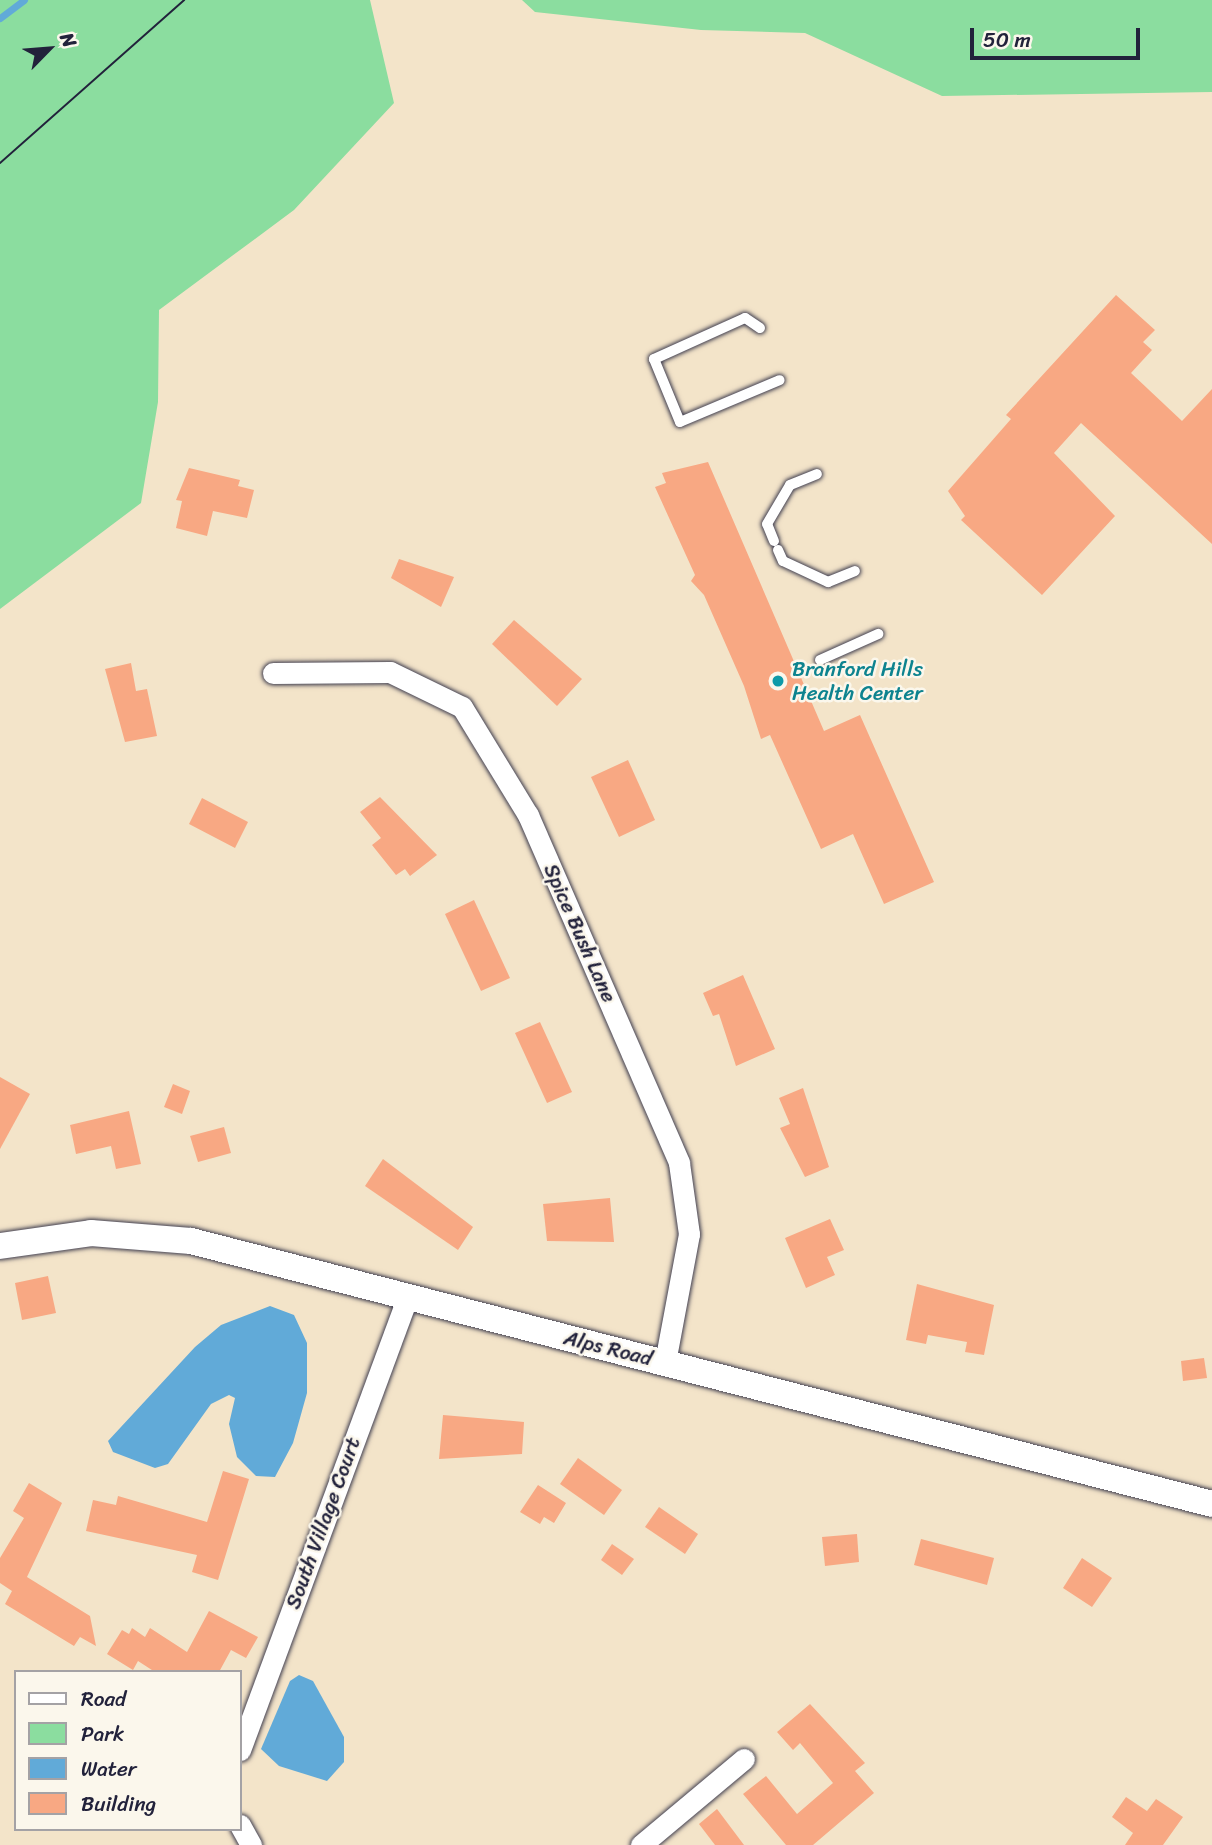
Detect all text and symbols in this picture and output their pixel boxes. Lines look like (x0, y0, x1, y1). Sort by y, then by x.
north arrow (14, 14, 84, 84)
scale bar (974, 14, 1144, 58)
text: 50 m (983, 21, 1031, 59)
text: N (51, 27, 86, 53)
place label: Branford Hills Health Center (792, 656, 924, 706)
marker: Branford Hills Health Center (770, 673, 786, 689)
street label: Spice Bush Lane (538, 859, 622, 1007)
street label: Alps Road (561, 1325, 655, 1371)
street label: South Village Court (280, 1434, 366, 1612)
legend (14, 1670, 242, 1831)
text: Road (81, 1680, 126, 1718)
text: Park (81, 1715, 124, 1753)
text: Water (81, 1750, 136, 1788)
text: Building (81, 1785, 156, 1823)

